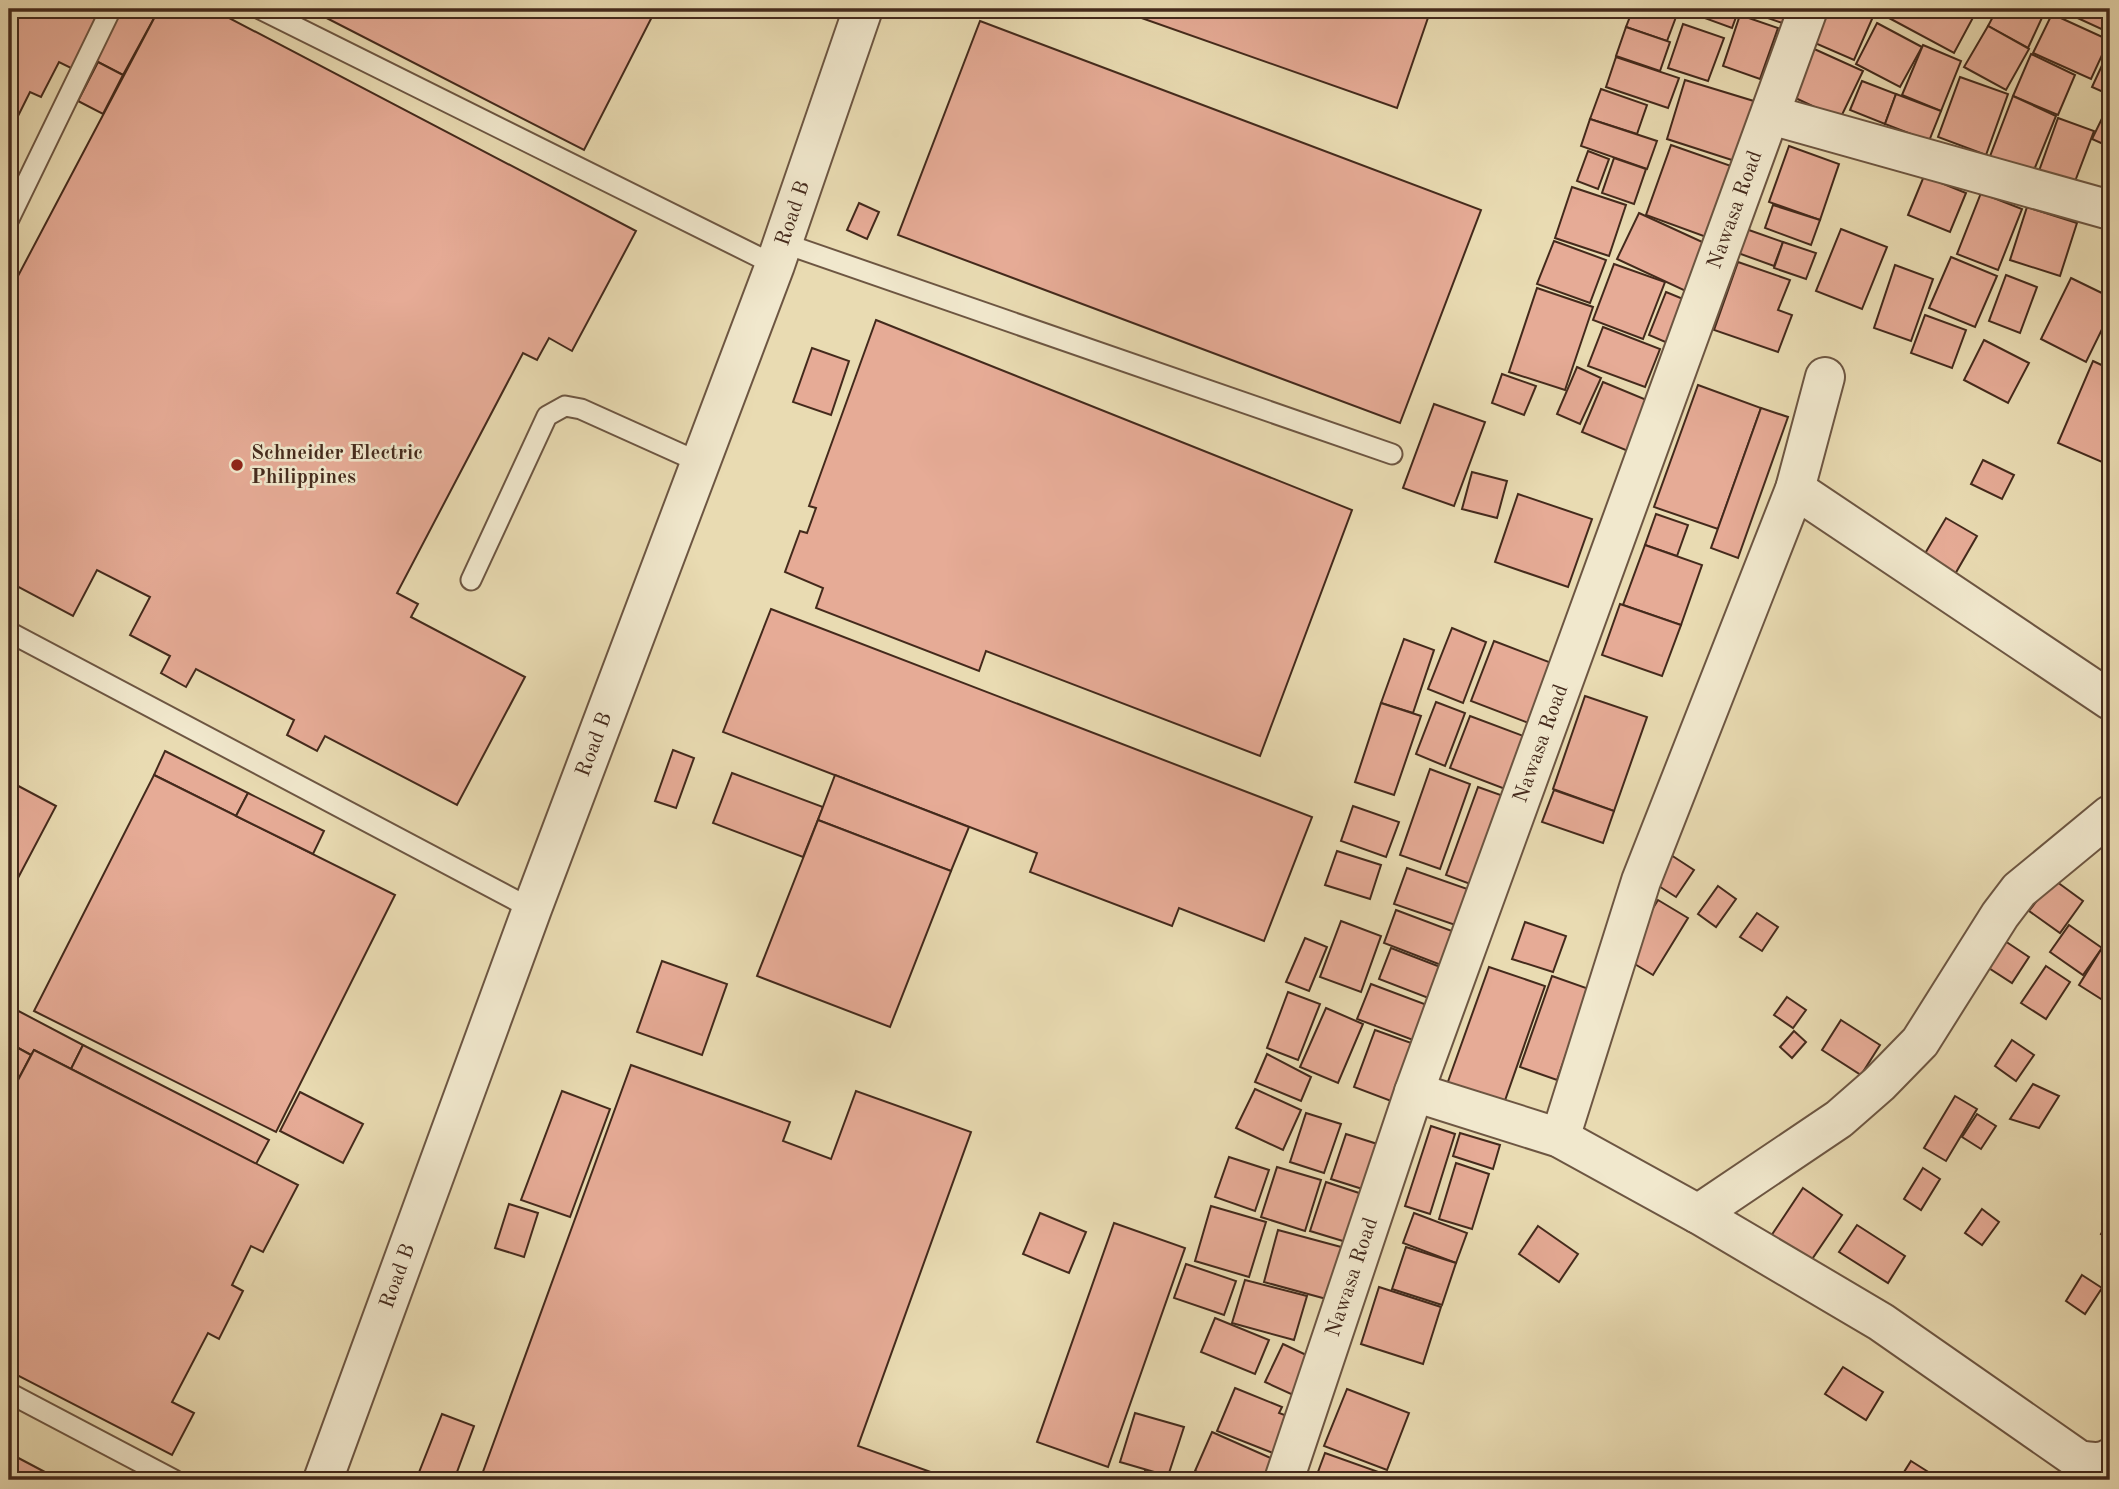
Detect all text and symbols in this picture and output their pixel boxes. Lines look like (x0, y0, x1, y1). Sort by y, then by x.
street label: Nawasa Road (1704, 148, 1766, 272)
street label: Road B (772, 178, 814, 249)
place label: Schneider Electric Philippines (251, 443, 423, 488)
marker: Schneider Electric Philippines (229, 457, 245, 473)
street label: Nawasa Road (1510, 682, 1572, 806)
street label: Road B (572, 709, 616, 780)
street label: Nawasa Road (1322, 1215, 1382, 1339)
street label: Road B (376, 1241, 419, 1311)

